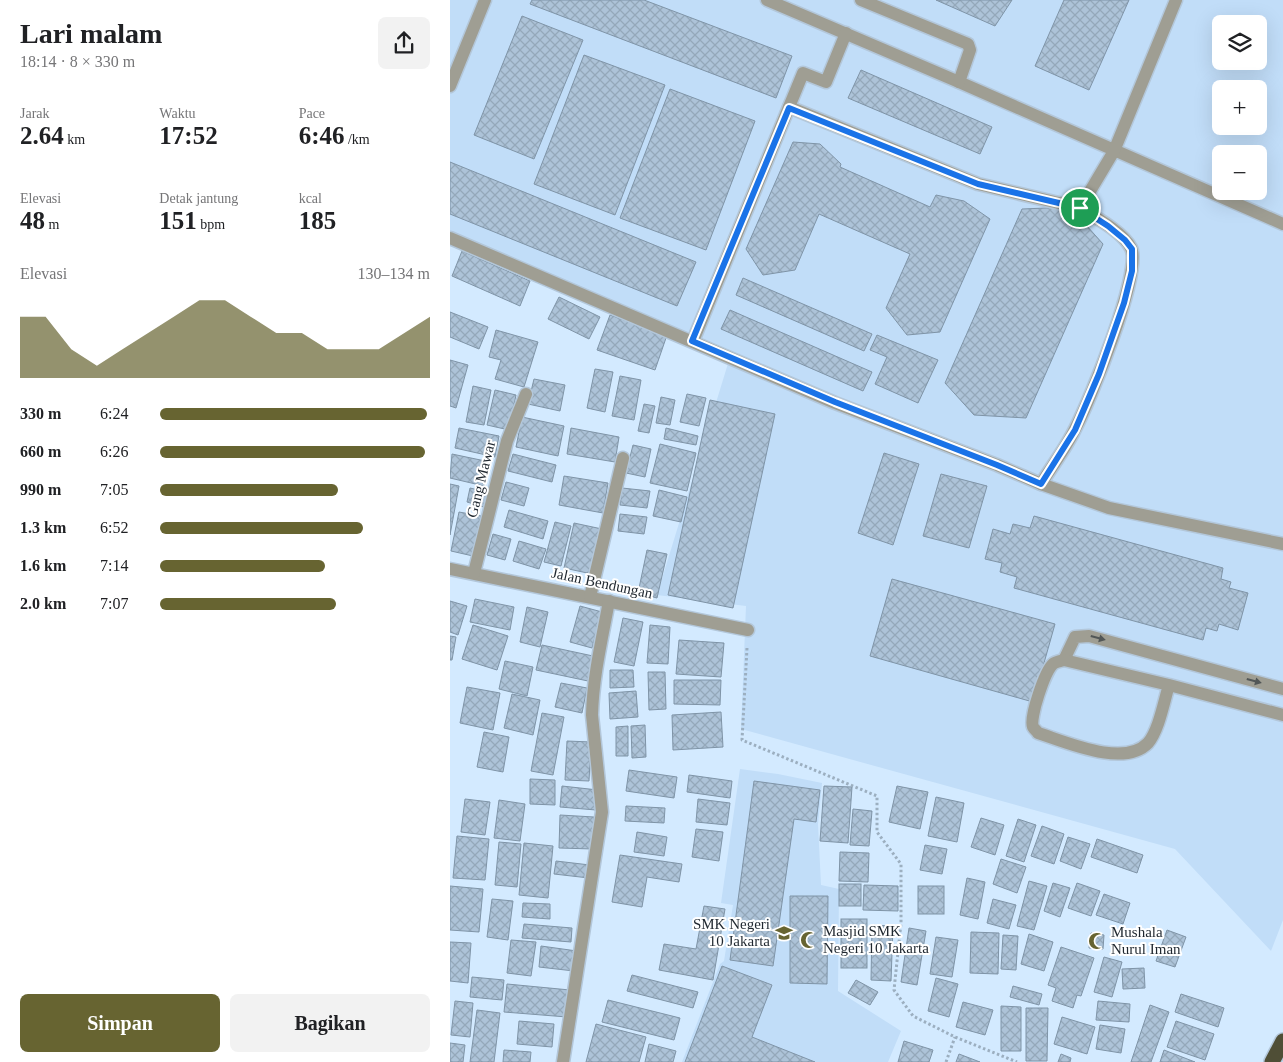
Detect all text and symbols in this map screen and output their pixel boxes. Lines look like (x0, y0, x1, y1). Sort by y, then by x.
map controls (1212, 15, 1267, 200)
button: layers (1212, 15, 1267, 70)
button: share (378, 17, 430, 69)
text: Lari malam (20, 18, 162, 49)
text: 18:14 · 8 × 330 m (20, 53, 135, 70)
button: + (1212, 80, 1267, 135)
text: Jarak (20, 106, 50, 121)
text: Waktu (159, 106, 196, 121)
text: Pace (299, 106, 325, 121)
text: 2.64 (20, 122, 64, 149)
text: 17:52 (159, 122, 218, 149)
text: 6:46 (299, 122, 344, 149)
text: km (64, 132, 85, 147)
text: /km (344, 132, 370, 147)
button: − (1212, 145, 1267, 200)
pin (1059, 187, 1101, 229)
text: Elevasi (20, 191, 61, 206)
text: Detak jantung (159, 191, 238, 206)
text: kcal (299, 191, 322, 206)
icon: arrive (1066, 194, 1094, 222)
text: 48 (20, 207, 45, 234)
text: 151 (159, 207, 197, 234)
text: 185 (299, 207, 336, 234)
text: m (45, 217, 59, 232)
text: bpm (197, 217, 225, 232)
text: Elevasi (20, 265, 67, 282)
text: 130–134 m (358, 265, 430, 282)
text: 330 m (20, 405, 61, 422)
text: 6:24 (100, 405, 128, 422)
street label: Gang Mawar (464, 439, 498, 519)
text: 660 m (20, 443, 61, 460)
text: 6:26 (100, 443, 128, 460)
text: 990 m (20, 481, 61, 498)
text: 7:05 (100, 481, 128, 498)
text: 1.3 km (20, 519, 66, 536)
text: 6:52 (100, 519, 128, 536)
text: 1.6 km (20, 557, 66, 574)
text: 7:14 (100, 557, 128, 574)
street label: Jalan Bendungan (550, 564, 654, 602)
text: 2.0 km (20, 595, 66, 612)
text: 7:07 (100, 595, 128, 612)
one-way arrow (1090, 635, 1105, 643)
one-way arrow (1247, 678, 1262, 686)
place label: SMK Negeri 10 Jakarta (693, 916, 770, 949)
school or university icon: SMK Negeri 10 Jakarta (774, 923, 794, 943)
place label: Masjid SMK Negeri 10 Jakarta (823, 923, 929, 956)
place label: Mushala Nurul Iman (1111, 924, 1181, 957)
mosque icon: Masjid SMK Negeri 10 Jakarta (799, 930, 819, 950)
mosque icon: Mushala Nurul Iman (1087, 931, 1107, 951)
button: Simpan (20, 994, 220, 1052)
button: Bagikan (230, 994, 430, 1052)

